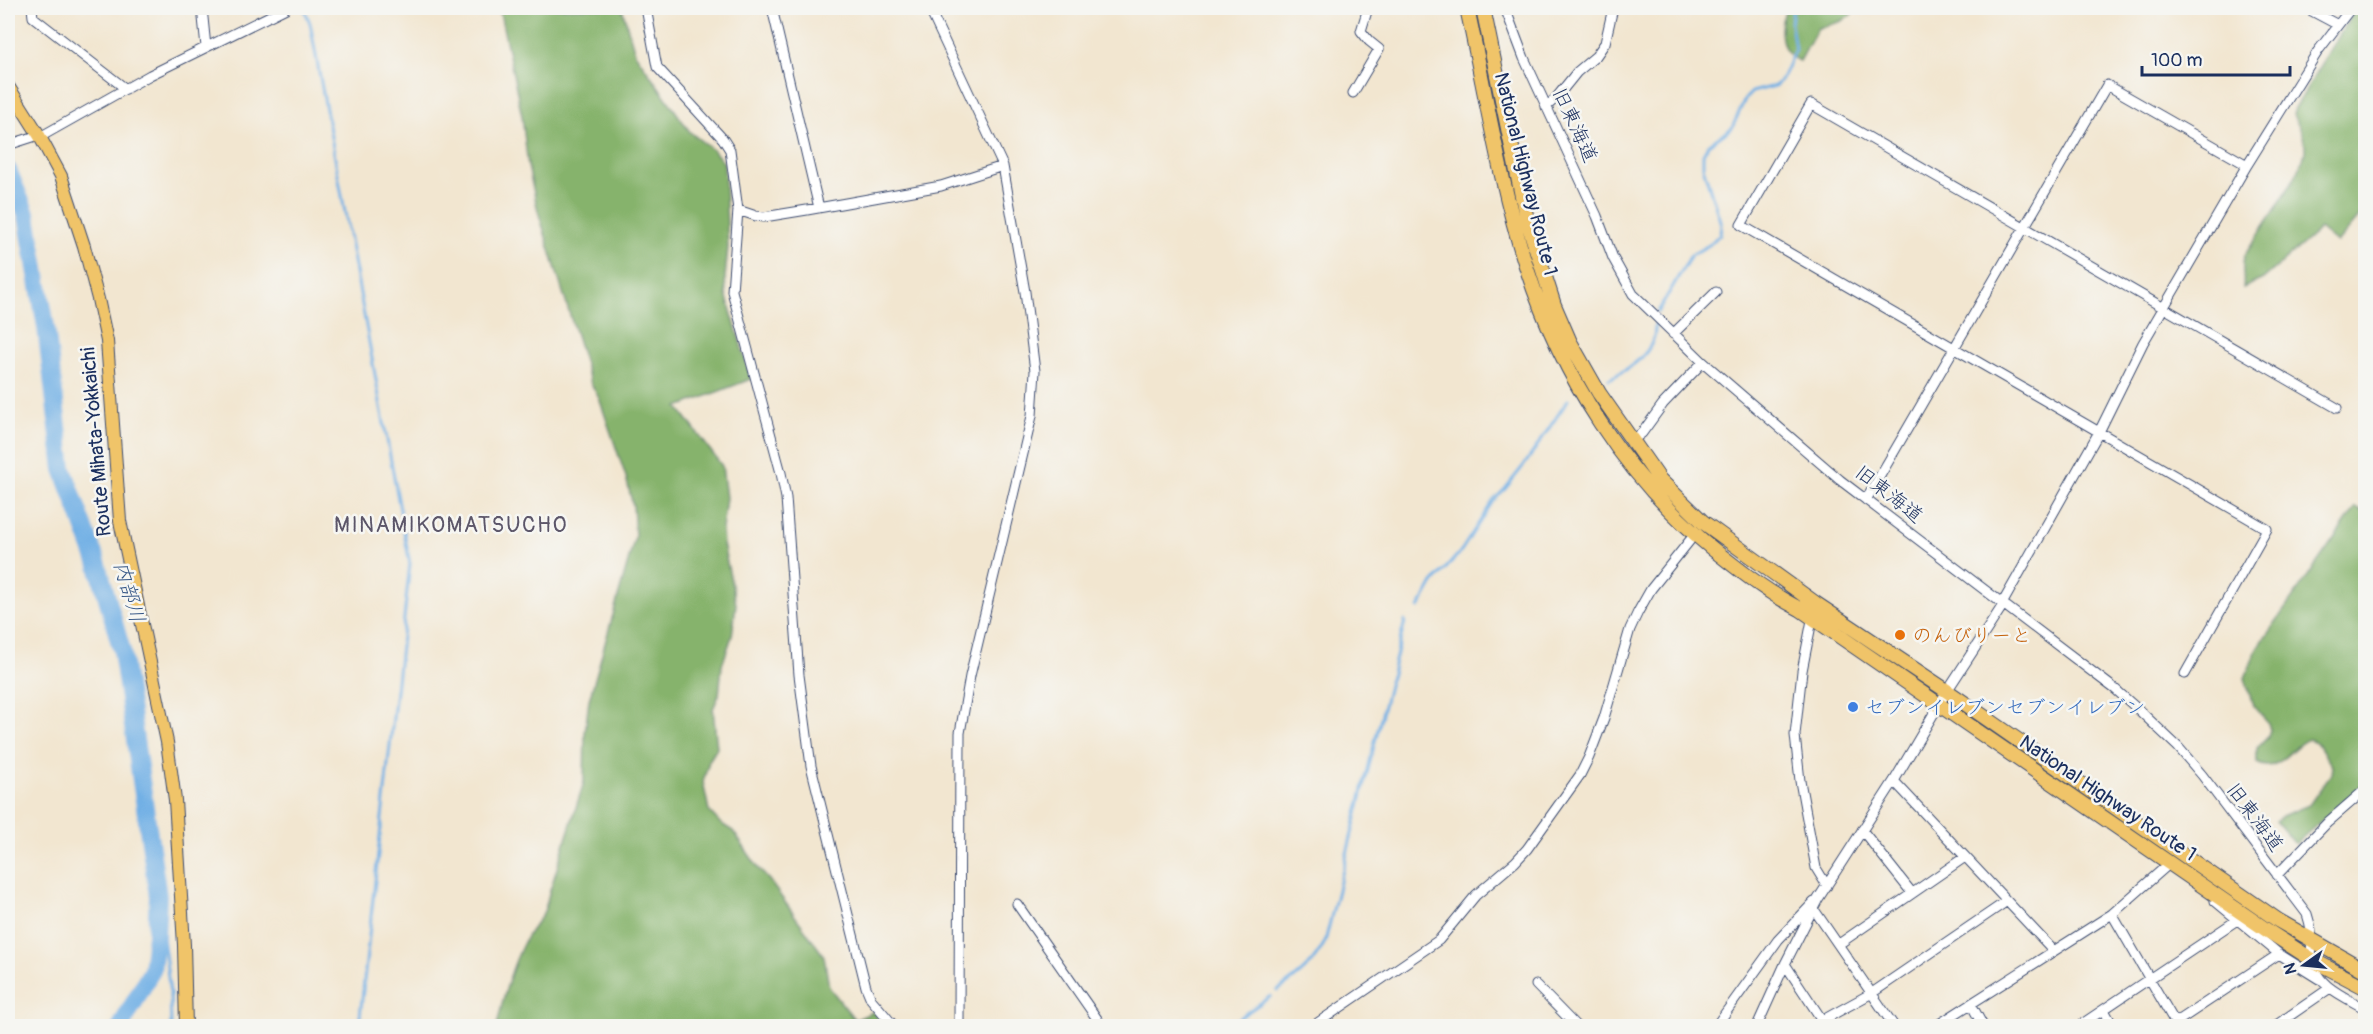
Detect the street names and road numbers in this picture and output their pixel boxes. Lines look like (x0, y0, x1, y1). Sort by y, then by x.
street label: National Highway Route 1 (1489, 70, 1563, 278)
street label: 旧東海道 (1547, 83, 1603, 167)
street label: Route Mihata-Yokkaichi (75, 346, 117, 538)
street label: 旧東海道 (1850, 460, 1928, 528)
street label: National Highway Route 1 (2015, 729, 2201, 867)
street label: 旧東海道 (2221, 778, 2289, 856)

